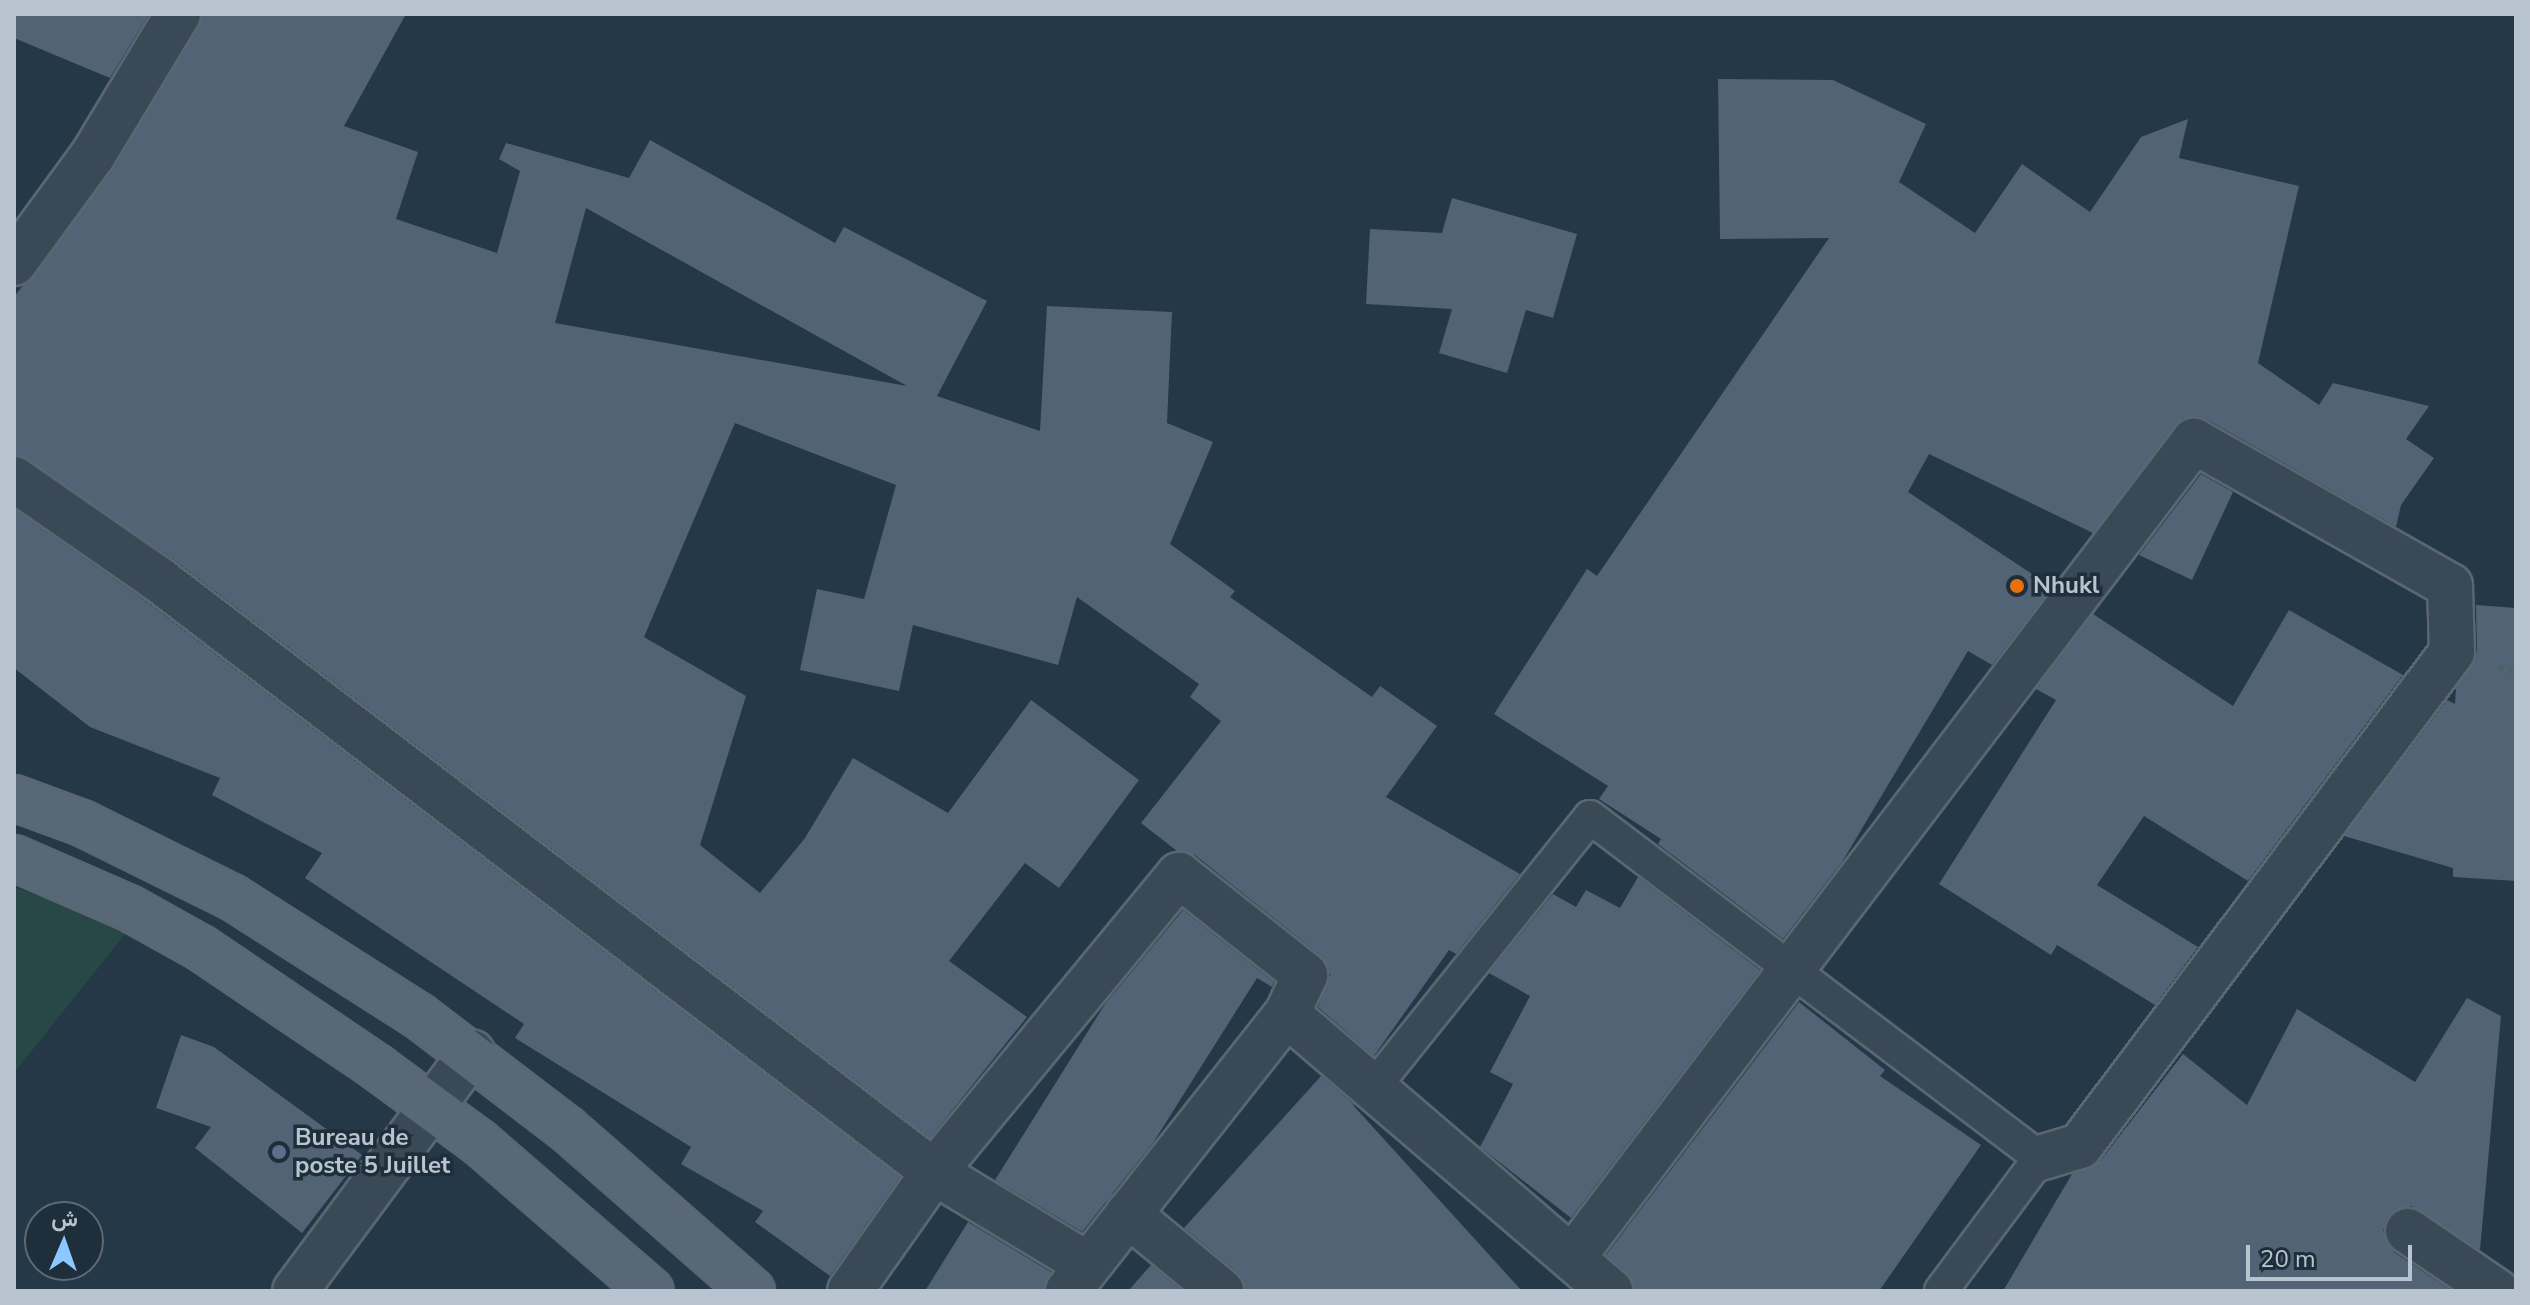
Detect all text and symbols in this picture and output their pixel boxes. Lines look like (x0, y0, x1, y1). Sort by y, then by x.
place label: Nhukl (2033, 572, 2099, 600)
marker: Nhukl (2008, 577, 2026, 595)
place label: Bureau de poste 5 Juillet (295, 1124, 450, 1180)
marker: Bureau de poste 5 Juillet (270, 1143, 288, 1161)
north arrow (24, 1201, 104, 1281)
text: ش (51, 1204, 79, 1234)
scale bar (2250, 1229, 2416, 1279)
text: 20 m (2260, 1243, 2316, 1275)

